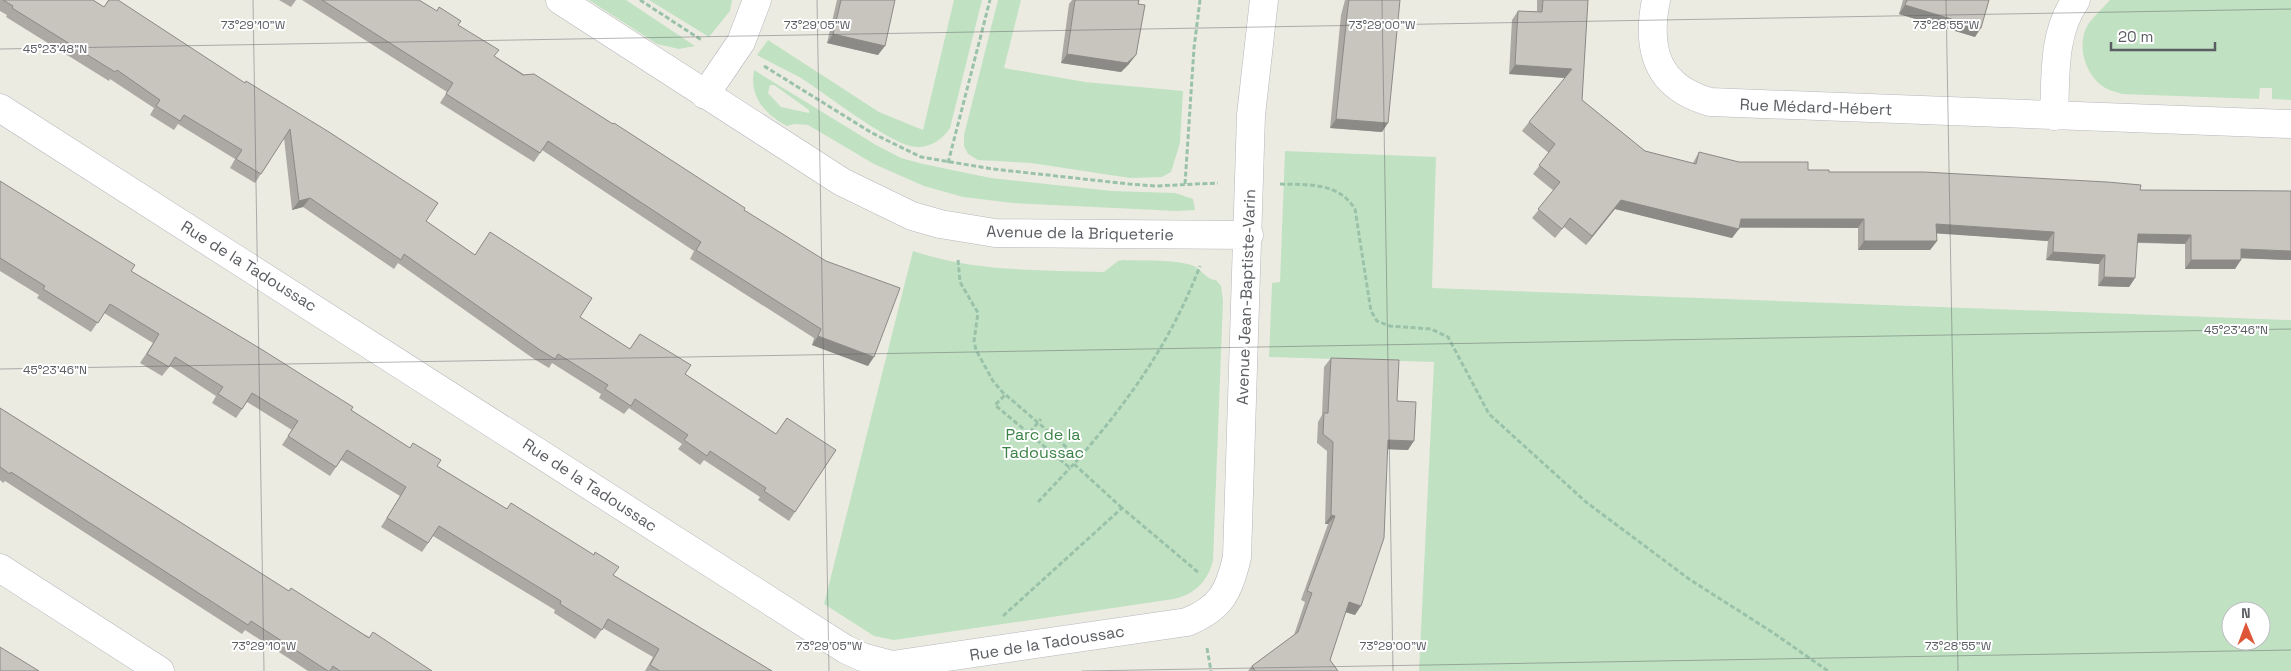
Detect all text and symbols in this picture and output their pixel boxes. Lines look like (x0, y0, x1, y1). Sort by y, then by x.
text: 73°29'10"W (221, 17, 286, 33)
text: 73°29'05"W (784, 17, 851, 33)
text: 73°29'00"W (1348, 17, 1416, 33)
text: 73°28'55"W (1913, 17, 1980, 33)
scale bar (2111, 20, 2215, 52)
text: 20 m (2118, 27, 2153, 46)
text: 45°23'48"N (23, 41, 87, 57)
street label: Rue Médard-Hébert (1739, 94, 1893, 120)
street label: Avenue Jean-Baptiste-Varin (1232, 189, 1260, 405)
street label: Rue de la Tadoussac (177, 216, 321, 316)
street label: Avenue de la Briqueterie (986, 221, 1174, 245)
text: 45°23'46"N (2204, 322, 2268, 338)
text: 45°23'46"N (23, 362, 87, 378)
park label: Parc de la Tadoussac (1002, 424, 1084, 463)
street label: Rue de la Tadoussac (519, 434, 661, 536)
north arrow (2221, 601, 2271, 651)
text: N (2241, 604, 2251, 622)
street label: Rue de la Tadoussac (968, 620, 1126, 666)
text: 73°29'10"W (232, 638, 297, 654)
text: 73°29'05"W (796, 638, 863, 654)
text: 73°29'00"W (1359, 638, 1427, 654)
text: 73°28'55"W (1925, 638, 1992, 654)

